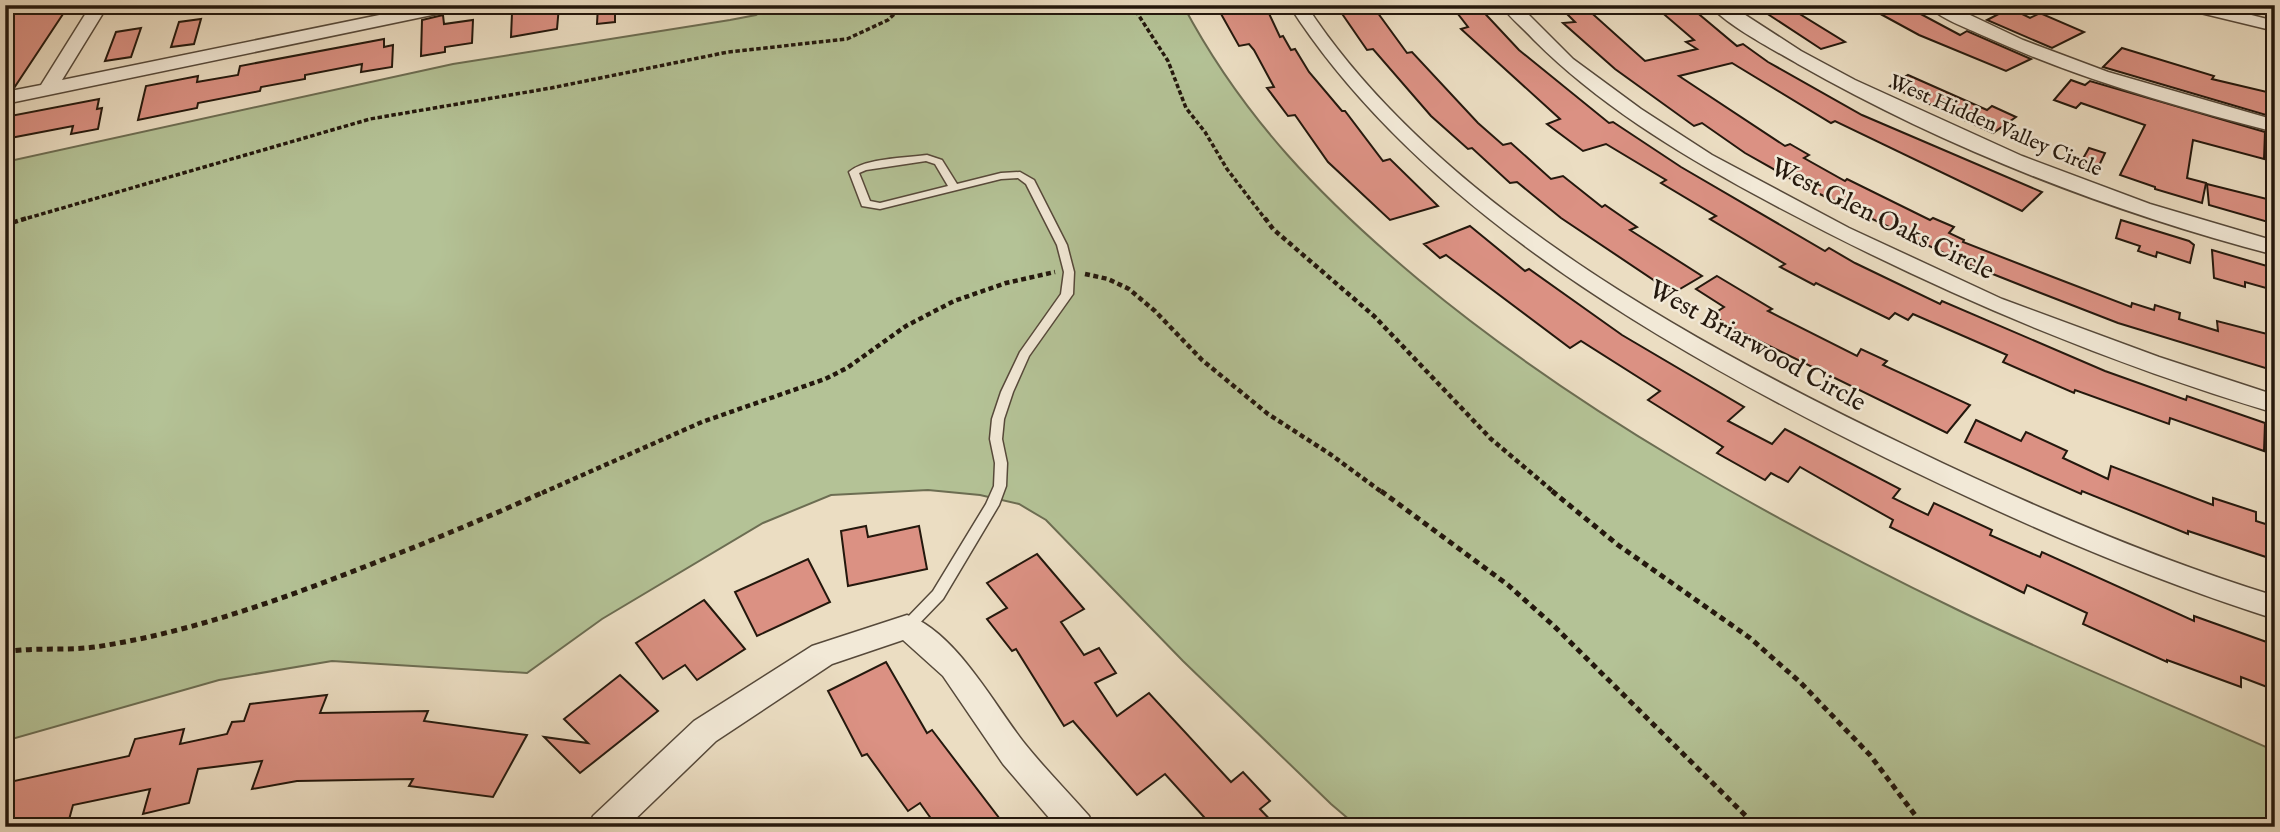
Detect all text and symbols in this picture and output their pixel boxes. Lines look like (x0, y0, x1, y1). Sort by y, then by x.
street label: West Hidden Valley Circle (1885, 69, 2106, 184)
street label: West Glen Oaks Circle (1765, 151, 2000, 288)
street label: West Briarwood Circle (1643, 273, 1872, 420)

